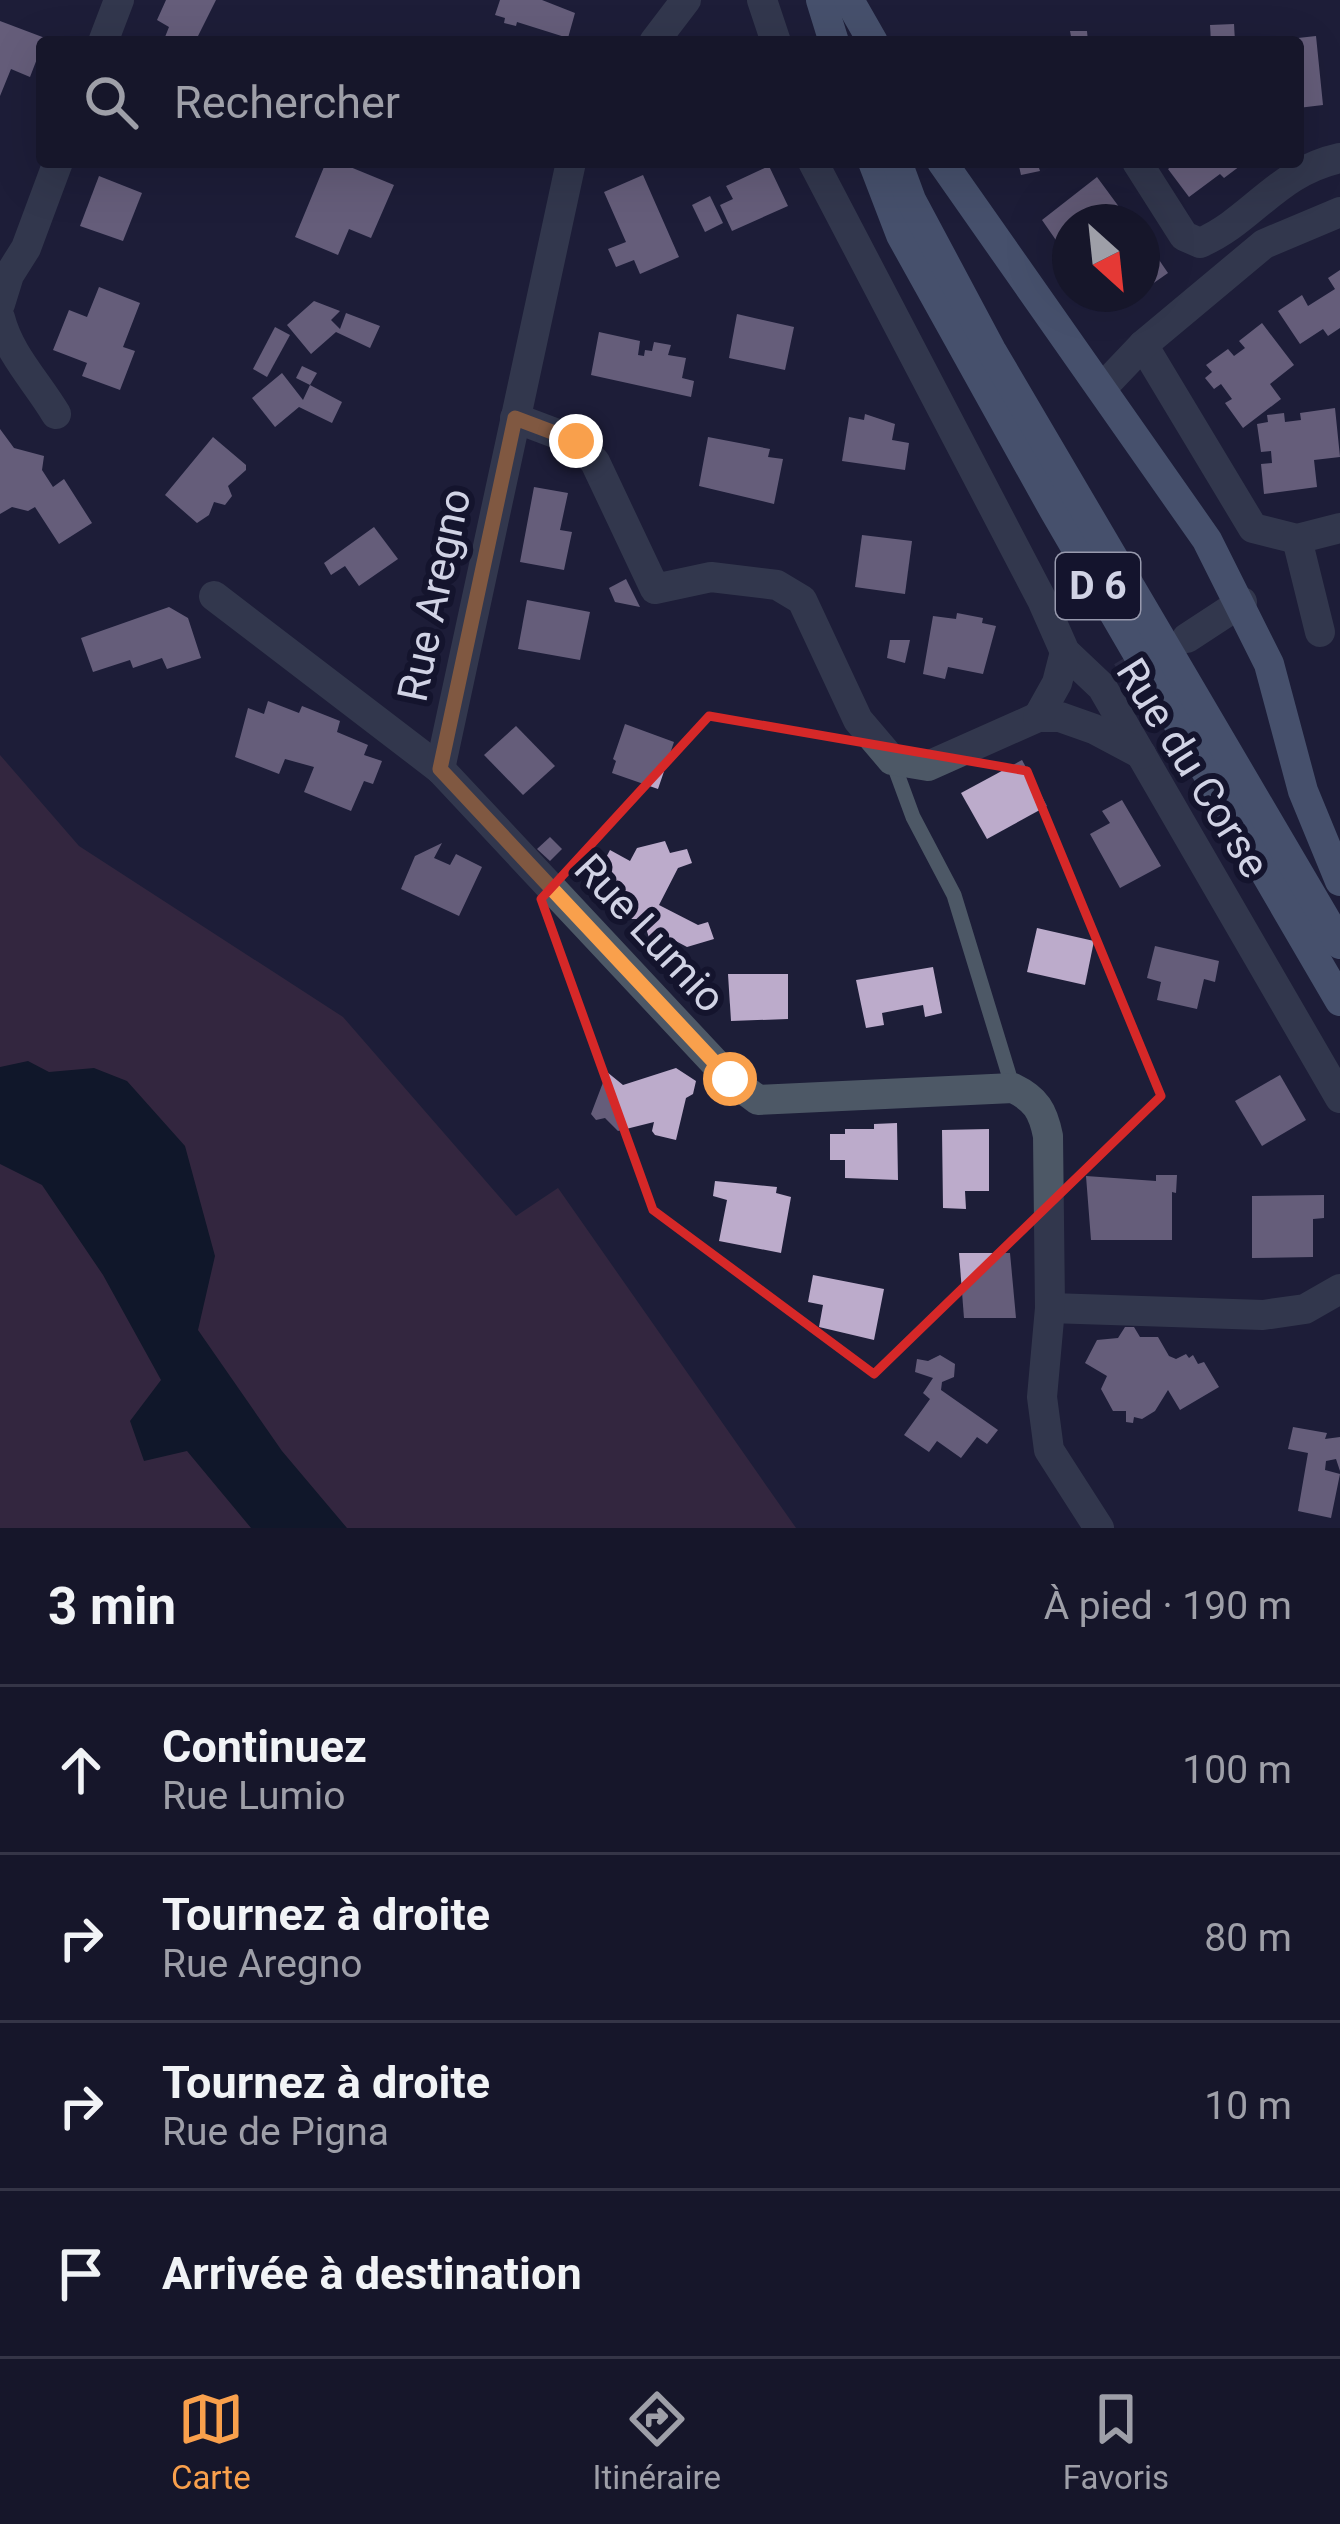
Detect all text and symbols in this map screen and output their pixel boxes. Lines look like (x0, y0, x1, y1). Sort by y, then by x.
search box (36, 36, 1304, 168)
icon: search (78, 69, 144, 135)
text: Rechercher (174, 76, 400, 129)
north arrow (1052, 204, 1160, 312)
route end (549, 414, 603, 468)
street label: Rue Aregno (388, 484, 480, 706)
road number: D 6 (1056, 553, 1140, 619)
street label: Rue du Corse (1106, 650, 1280, 886)
street label: Rue Lumio (565, 844, 735, 1022)
route start (703, 1052, 757, 1106)
text: 3 min (48, 1577, 176, 1636)
text: À pied · 190 m (1044, 1583, 1292, 1629)
text: Continuez (162, 1720, 367, 1773)
icon: ahead (48, 1737, 114, 1803)
text: 100 m (1182, 1747, 1292, 1793)
text: Rue Lumio (162, 1773, 345, 1819)
text: Tournez à droite (162, 1888, 490, 1941)
icon: right (48, 1905, 114, 1971)
text: 80 m (1204, 1915, 1292, 1961)
text: Rue Aregno (162, 1941, 363, 1987)
text: Tournez à droite (162, 2056, 490, 2109)
icon: right (48, 2073, 114, 2139)
text: 10 m (1204, 2083, 1292, 2129)
text: Rue de Pigna (162, 2109, 389, 2155)
icon: arrive (48, 2241, 114, 2307)
text: Arrivée à destination (162, 2247, 582, 2300)
tab: Carte (171, 2386, 251, 2497)
tab: Itinéraire (593, 2386, 721, 2497)
tab: Favoris (1063, 2386, 1169, 2497)

